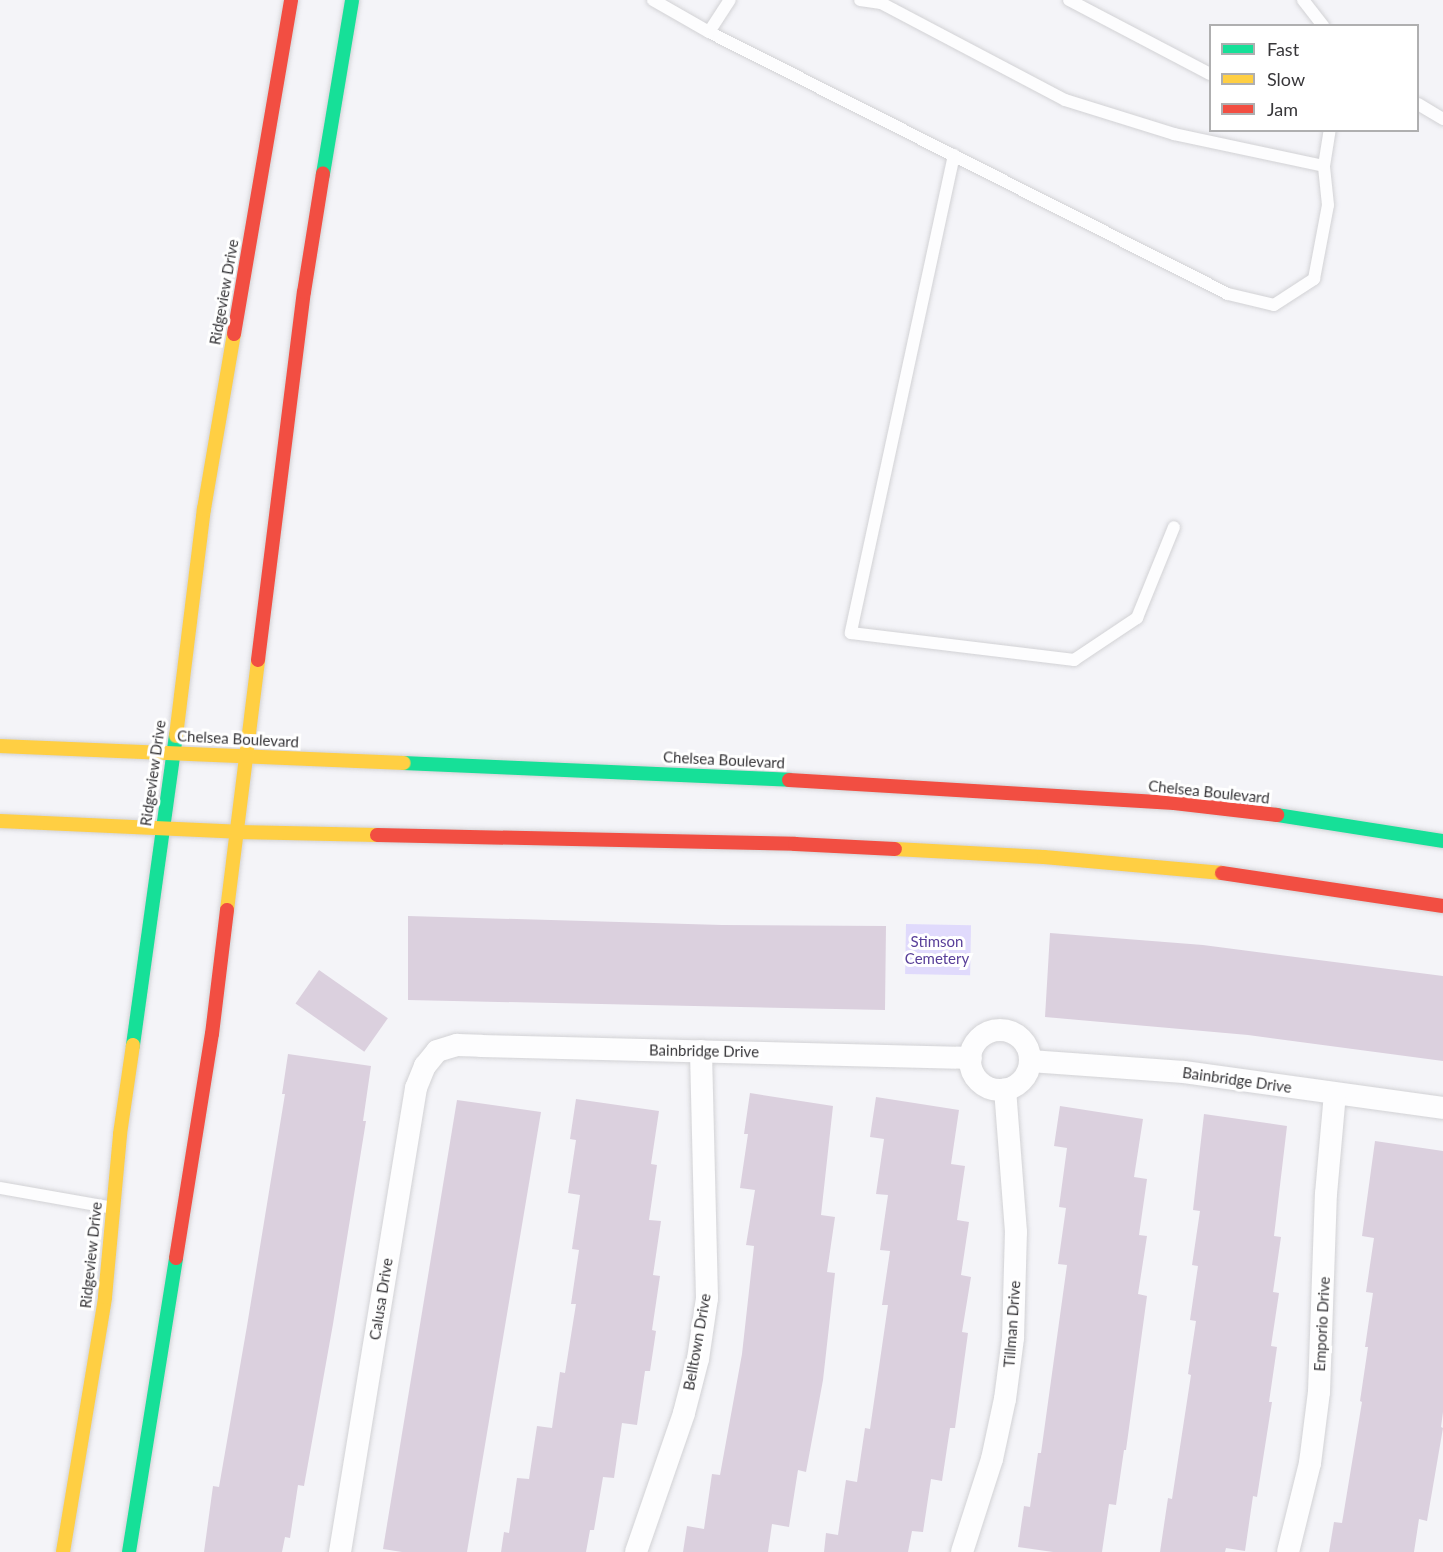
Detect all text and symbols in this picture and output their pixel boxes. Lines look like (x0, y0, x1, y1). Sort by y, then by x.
legend (1209, 24, 1419, 132)
text: Fast (1267, 38, 1299, 60)
text: Slow (1267, 68, 1305, 90)
text: Jam (1267, 98, 1298, 120)
street label: Ridgeview Drive (206, 238, 242, 346)
street label: Ridgeview Drive (137, 719, 169, 827)
street label: Chelsea Boulevard (177, 727, 299, 751)
street label: Chelsea Boulevard (663, 748, 785, 772)
street label: Chelsea Boulevard (1147, 777, 1271, 807)
park label: Stimson Cemetery (905, 932, 969, 967)
street label: Bainbridge Drive (649, 1041, 759, 1061)
street label: Bainbridge Drive (1181, 1063, 1293, 1097)
street label: Ridgeview Drive (76, 1201, 106, 1309)
street label: Calusa Drive (366, 1257, 396, 1341)
street label: Emporio Drive (1311, 1276, 1333, 1372)
street label: Tillman Drive (1000, 1280, 1024, 1368)
street label: Belltown Drive (680, 1292, 714, 1392)

